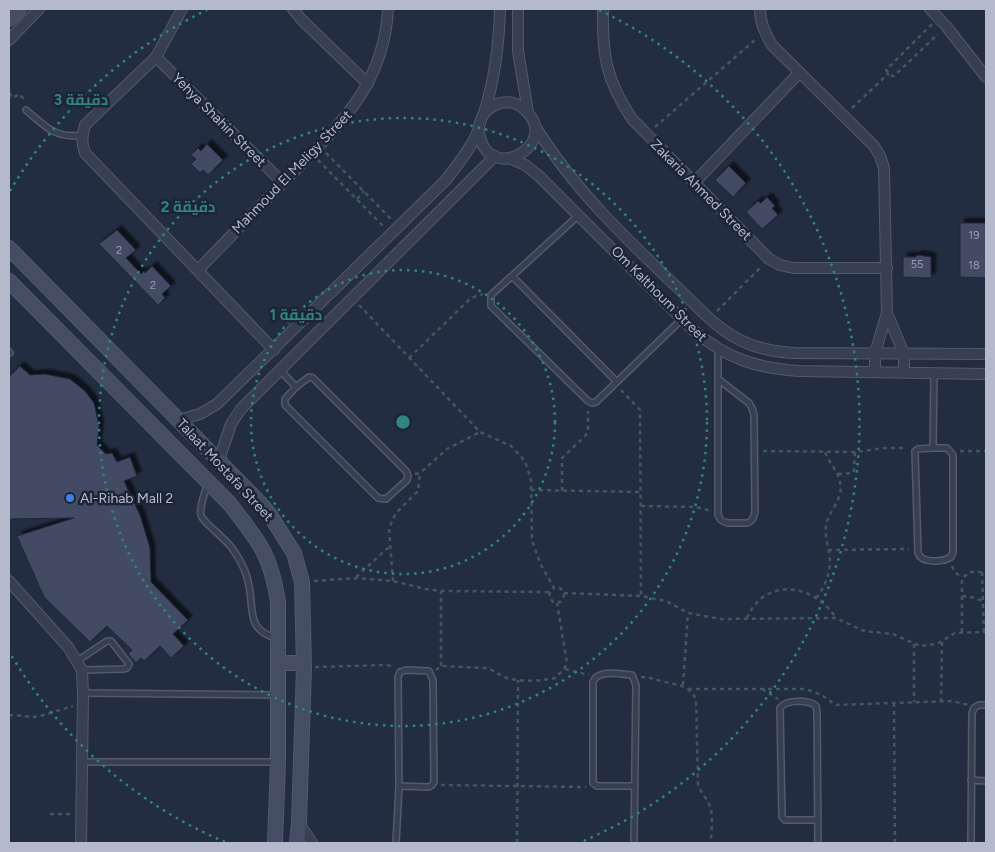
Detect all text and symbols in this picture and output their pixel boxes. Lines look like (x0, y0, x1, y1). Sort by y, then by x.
street label: Yehya Shahin Street (168, 69, 270, 171)
text: 3 دقيقة (54, 91, 108, 109)
street label: Mahmoud El Meligy Street (229, 107, 355, 237)
street label: Zakaria Ahmed Street (647, 136, 755, 244)
text: 2 دقيقة (161, 198, 215, 216)
house number: 19 (969, 229, 979, 242)
street label: Om Kalthoum Street (608, 243, 710, 345)
house number: 2 (116, 244, 122, 257)
house number: 55 (911, 258, 923, 271)
house number: 18 (968, 259, 980, 272)
house number: 2 (150, 279, 156, 292)
text: 1 دقيقة (270, 306, 322, 324)
centre of rings (394, 413, 412, 431)
street label: Talaat Mostafa Street (173, 415, 277, 525)
place label: Al-Rihab Mall 2 (80, 490, 173, 507)
marker: Al-Rihab Mall 2 (64, 492, 76, 504)

